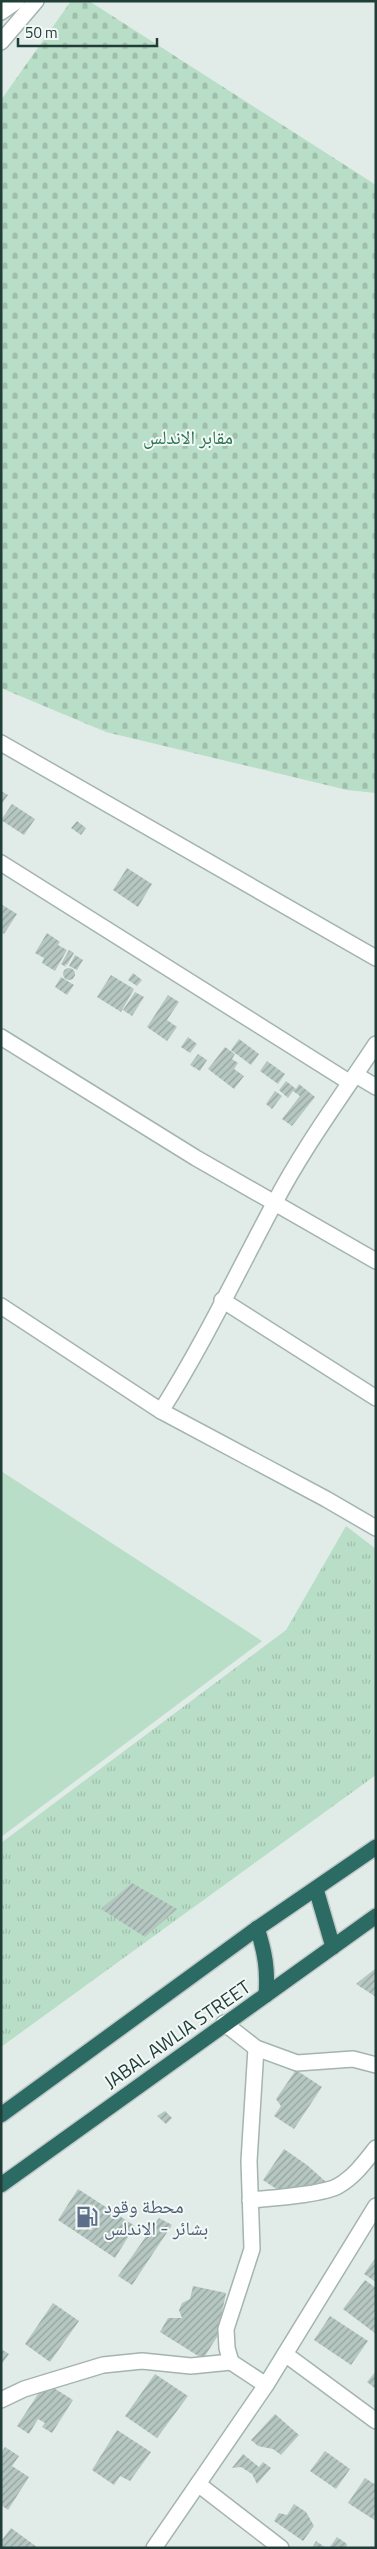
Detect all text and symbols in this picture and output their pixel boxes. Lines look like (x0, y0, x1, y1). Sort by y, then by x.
scale bar (18, 15, 156, 47)
text: 50 m (25, 21, 58, 44)
park label: مقابر الاندلس (143, 422, 233, 451)
street label: JABAL AWLIA STREET (98, 1972, 256, 2095)
place label: محطة وقود بشائر - الاندلس (104, 2191, 208, 2242)
fuel station icon: محطة وقود بشائر - الاندلس (74, 2204, 100, 2230)

